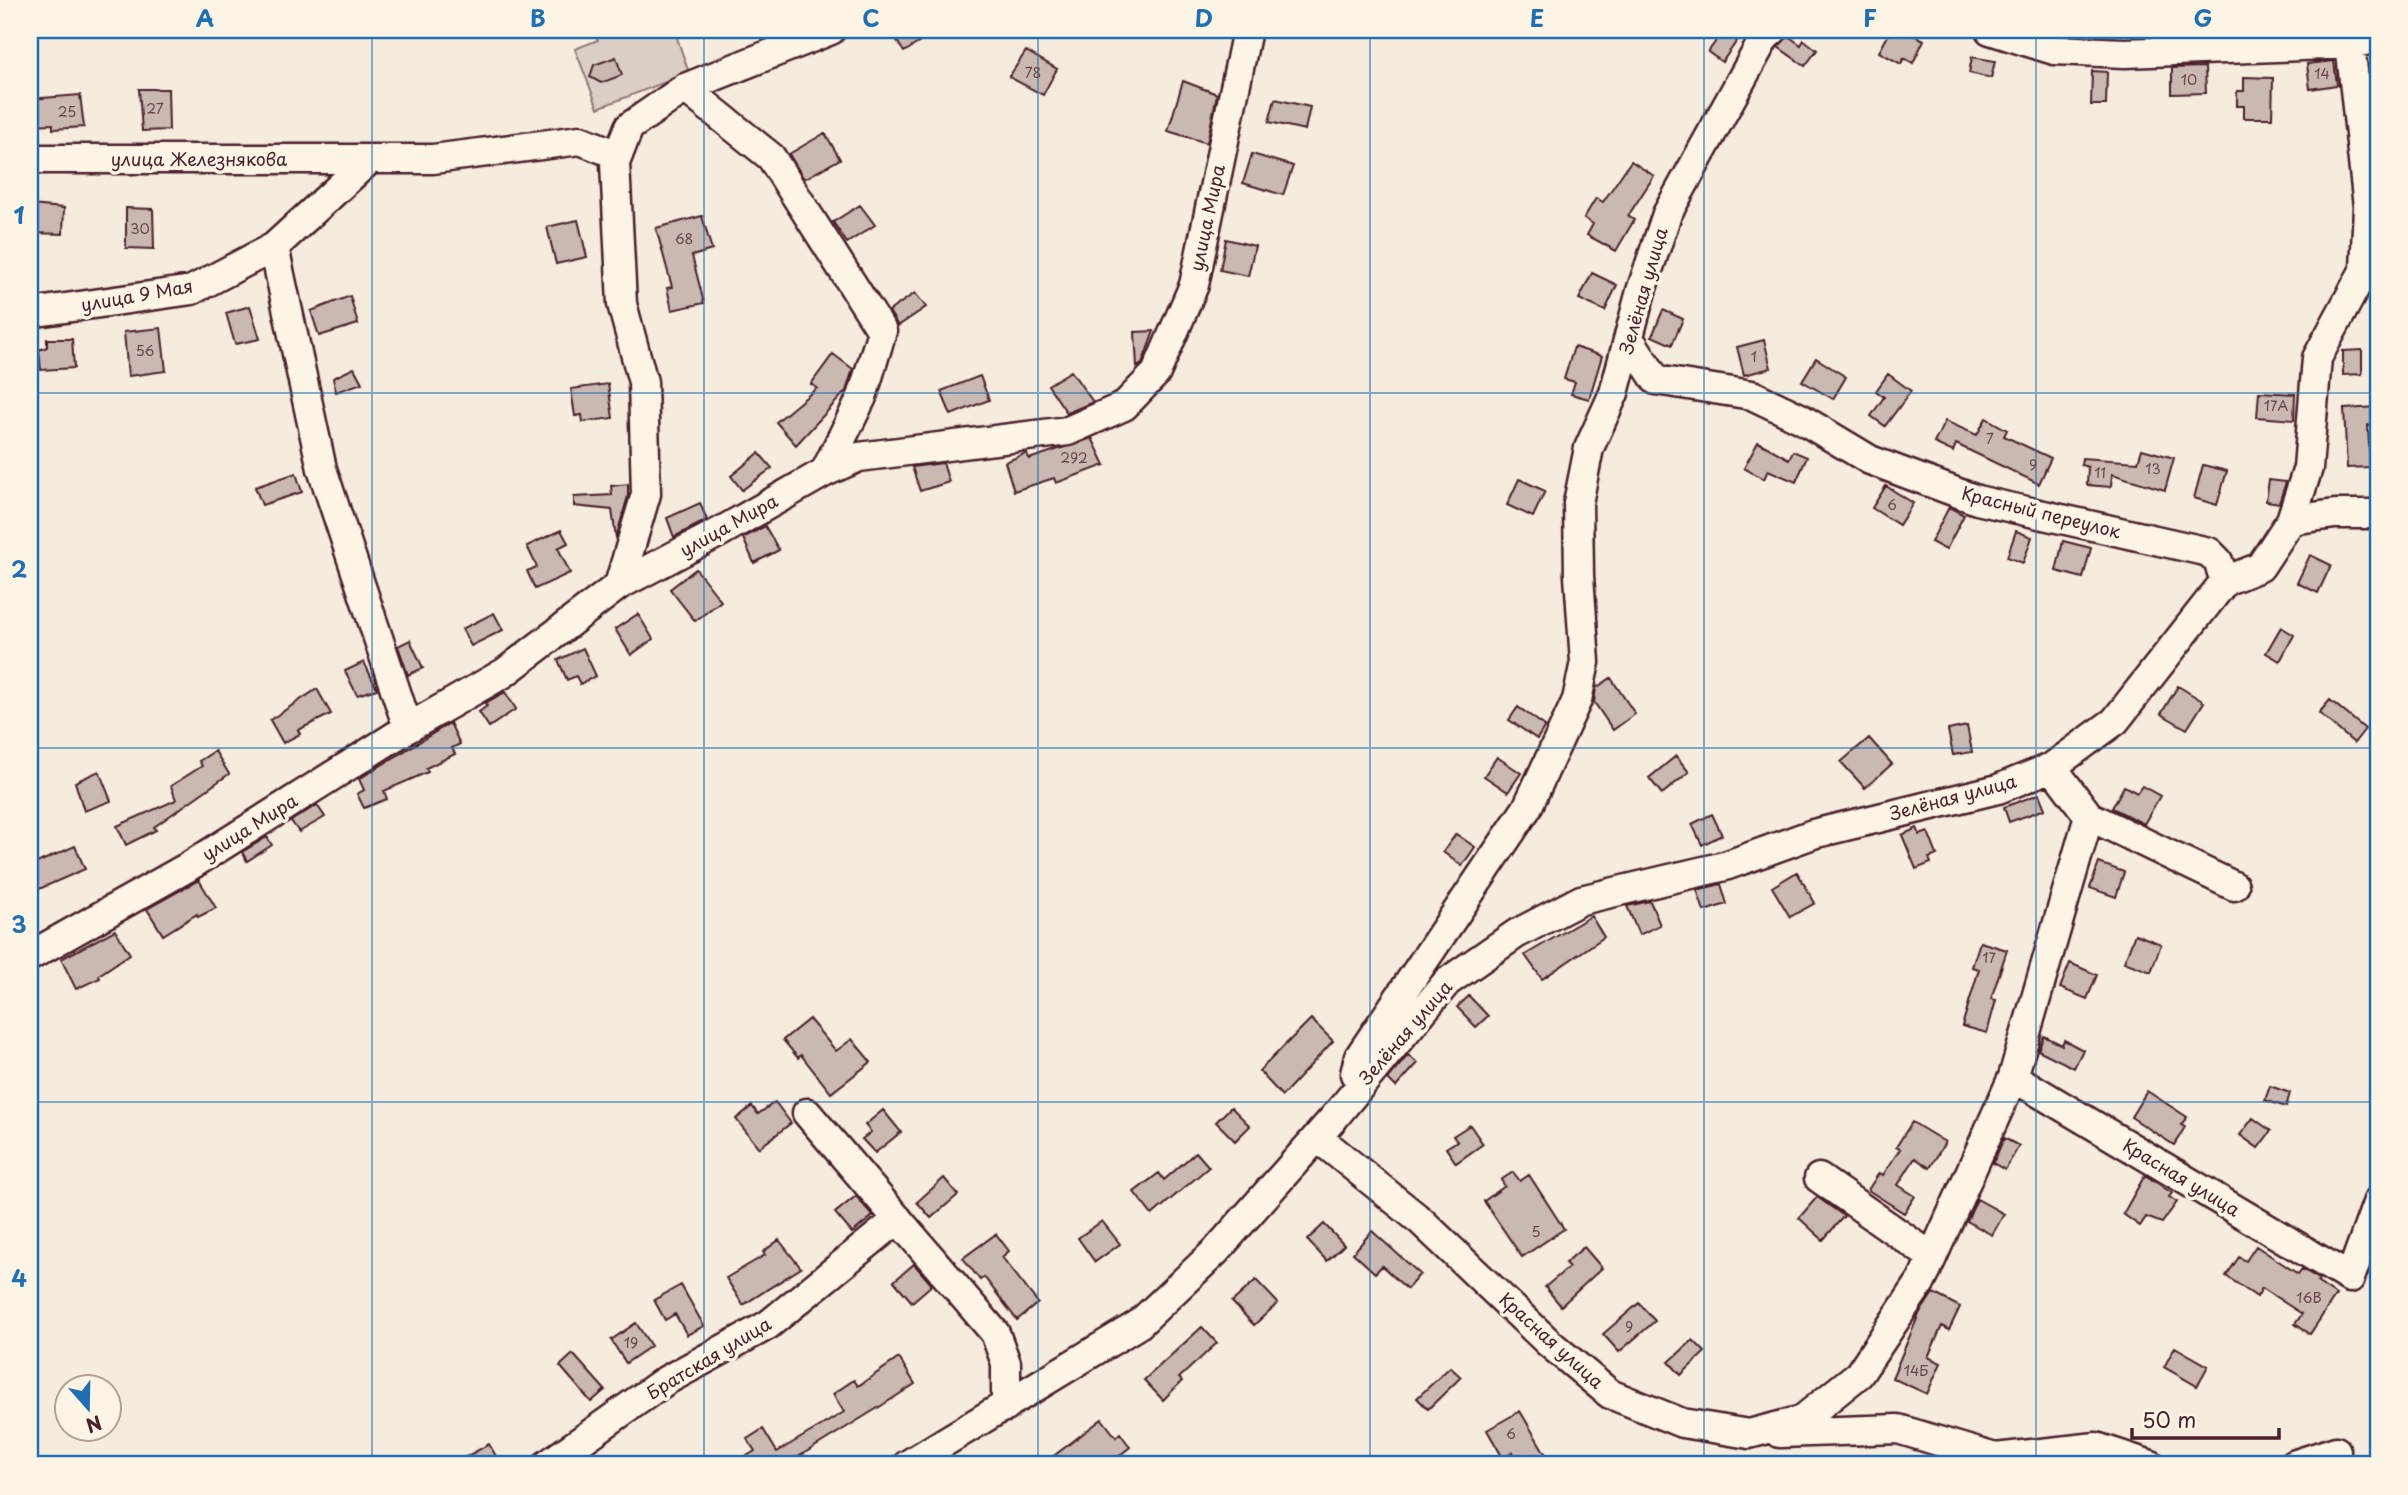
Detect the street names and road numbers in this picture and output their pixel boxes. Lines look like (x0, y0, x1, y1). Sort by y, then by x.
street label: улица Железнякова (111, 145, 288, 172)
street label: улица Мира (1182, 161, 1231, 274)
street label: Зелёная улица (1612, 223, 1674, 357)
street label: улица 9 Мая (79, 271, 195, 318)
street label: Красный переулок (1959, 479, 2124, 544)
street label: улица Мира (674, 486, 783, 563)
street label: Зелёная улица (1886, 766, 2020, 827)
street label: улица Мира (196, 786, 303, 867)
street label: Зелёная улица (1352, 973, 1458, 1090)
street label: Красная улица (2118, 1131, 2246, 1223)
street label: Красная улица (1494, 1286, 1611, 1395)
street label: Братская улица (641, 1309, 776, 1406)

